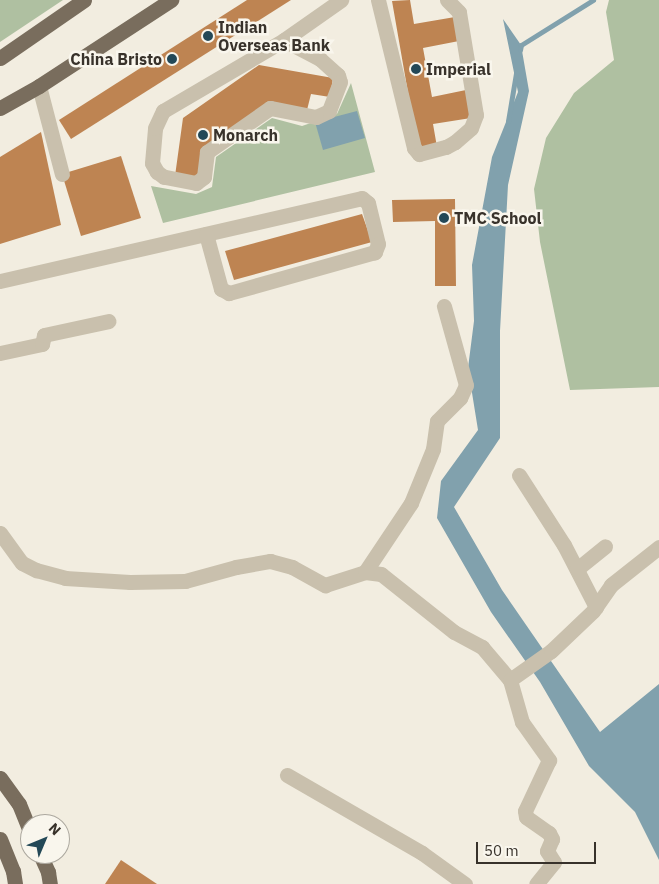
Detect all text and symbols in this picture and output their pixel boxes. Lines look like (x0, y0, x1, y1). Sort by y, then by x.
place label: Indian Overseas Bank (218, 17, 330, 55)
marker: Indian Overseas Bank (202, 30, 214, 42)
place label: China Bristo (70, 49, 162, 69)
marker: China Bristo (166, 53, 178, 65)
place label: Imperial (426, 59, 491, 79)
marker: Imperial (410, 63, 422, 75)
place label: Monarch (213, 125, 278, 145)
marker: Monarch (197, 129, 209, 141)
place label: TMC School (454, 208, 541, 228)
marker: TMC School (438, 212, 450, 224)
north arrow (20, 814, 70, 864)
text: N (45, 819, 65, 839)
scale bar (479, 832, 599, 864)
text: 50 m (484, 841, 519, 860)

